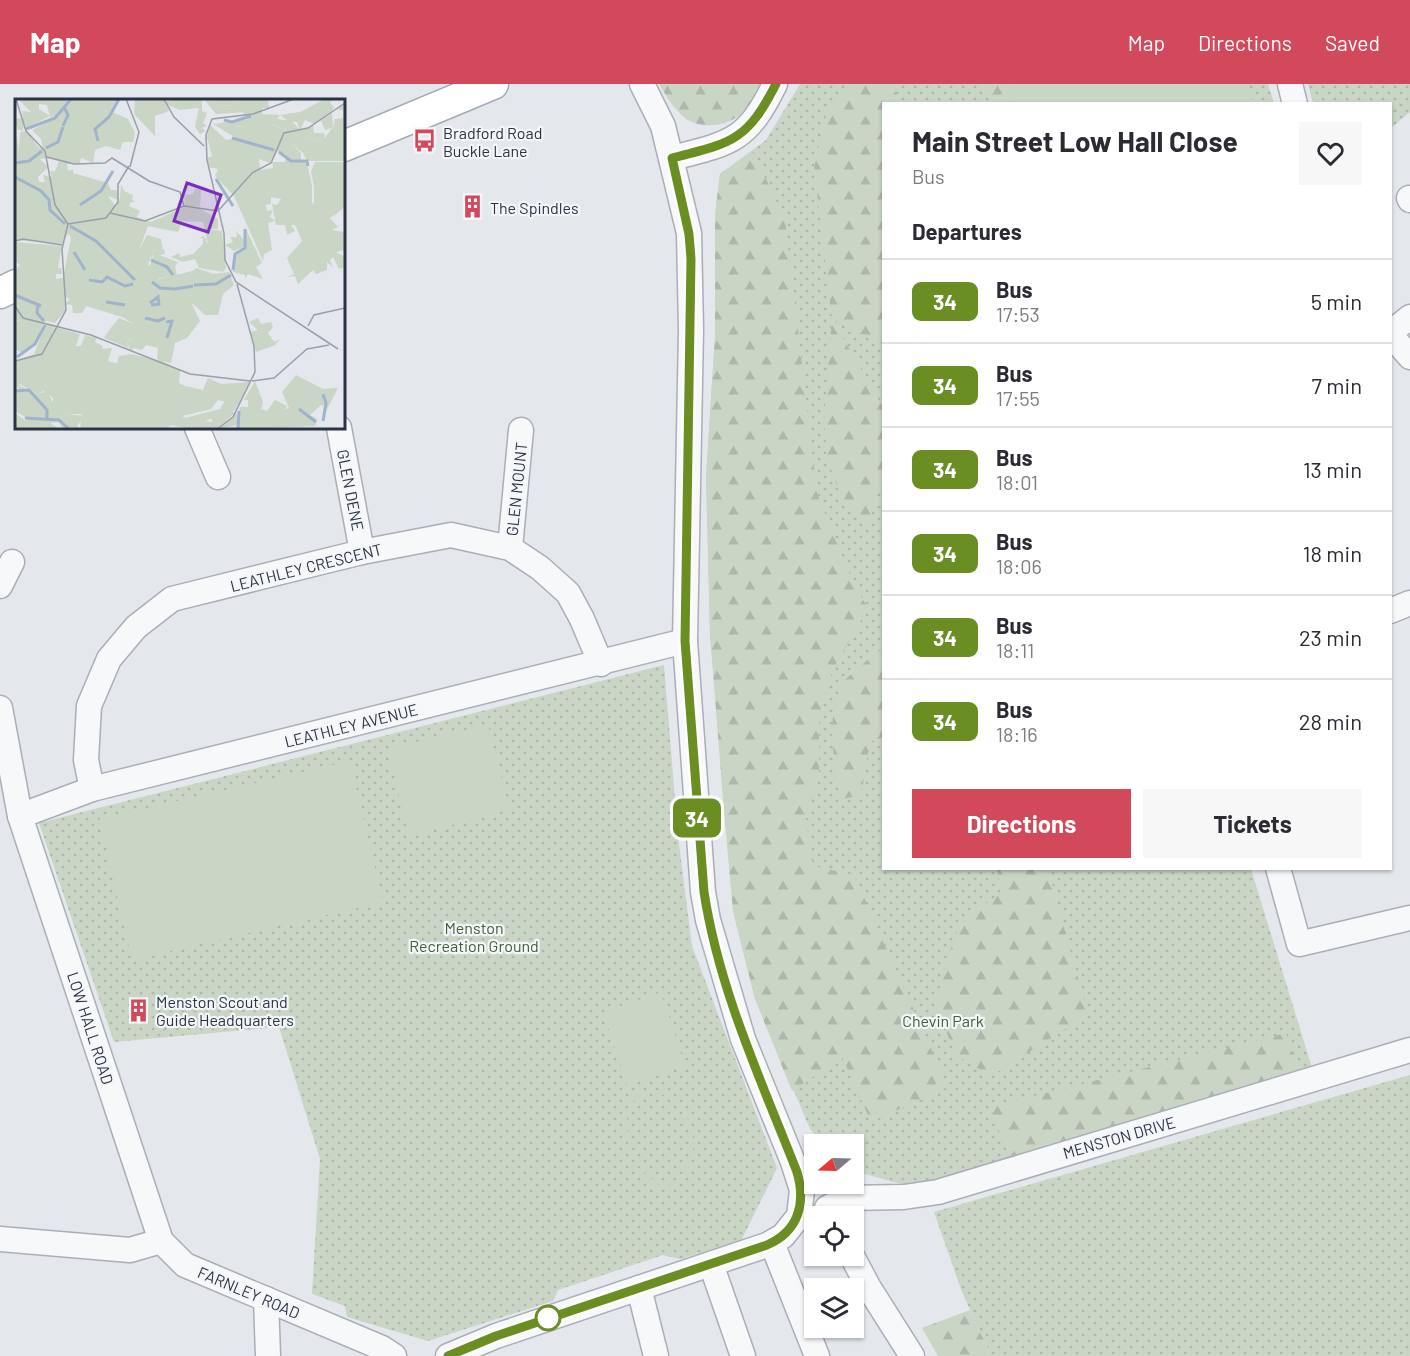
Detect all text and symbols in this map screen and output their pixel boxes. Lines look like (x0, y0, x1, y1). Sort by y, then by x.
text: Map (30, 25, 81, 59)
text: Map (1128, 30, 1165, 55)
text: Directions (1198, 30, 1292, 55)
text: Saved (1325, 30, 1380, 55)
inset map (15, 99, 345, 429)
button: heart (1299, 122, 1362, 185)
place label: Bradford Road Buckle Lane (443, 123, 542, 160)
text: Main Street Low Hall Close (912, 124, 1238, 158)
bus stop icon: Bradford Road Buckle Lane (412, 128, 438, 154)
text: Bus (912, 164, 945, 188)
building icon: The Spindles (459, 194, 485, 220)
place label: The Spindles (490, 198, 579, 217)
text: Departures (912, 218, 1022, 244)
text: Bus (996, 276, 1033, 302)
text: 5 min (1311, 288, 1362, 314)
text: 34 (933, 289, 957, 314)
text: 17:53 (996, 302, 1040, 326)
text: Bus (996, 360, 1033, 386)
text: 7 min (1312, 372, 1362, 398)
text: 34 (933, 373, 957, 398)
text: 17:55 (996, 386, 1040, 410)
street label: GLEN MOUNT (502, 441, 530, 537)
text: Bus (996, 444, 1033, 470)
street label: GLEN DENE (334, 448, 368, 532)
text: 13 min (1303, 456, 1362, 482)
text: 34 (933, 457, 957, 482)
text: 18:01 (996, 470, 1038, 494)
text: Bus (996, 528, 1033, 554)
street label: LEATHLEY CRESCENT (228, 539, 384, 595)
text: 18 min (1303, 540, 1362, 566)
text: 34 (933, 541, 957, 566)
text: 18:06 (996, 554, 1042, 578)
text: Bus (996, 612, 1033, 638)
text: 23 min (1299, 624, 1362, 650)
text: 34 (933, 625, 957, 650)
text: 18:11 (996, 638, 1034, 662)
text: Bus (996, 696, 1033, 722)
street label: LEATHLEY AVENUE (282, 699, 420, 751)
text: 28 min (1299, 708, 1362, 734)
text: 34 (933, 709, 957, 734)
text: 18:16 (996, 722, 1038, 746)
button: Directions (912, 789, 1131, 858)
button: Tickets (1143, 789, 1362, 858)
line badge: 34 (670, 798, 724, 838)
text: 34 (685, 806, 709, 831)
park label: Menston Recreation Ground (409, 918, 539, 955)
street label: LOW HALL ROAD (64, 969, 118, 1087)
place label: Menston Scout and Guide Headquarters (156, 992, 294, 1029)
building icon: Menston Scout and Guide Headquarters (125, 997, 151, 1023)
park label: Chevin Park (902, 1011, 984, 1030)
street label: MENSTON DRIVE (1061, 1112, 1177, 1162)
north arrow (804, 1134, 864, 1194)
map controls (804, 1134, 864, 1338)
button: locate (804, 1206, 864, 1266)
street label: FARNLEY ROAD (195, 1262, 303, 1322)
button: layers (804, 1278, 864, 1338)
unlabelled marker (535, 1305, 561, 1331)

